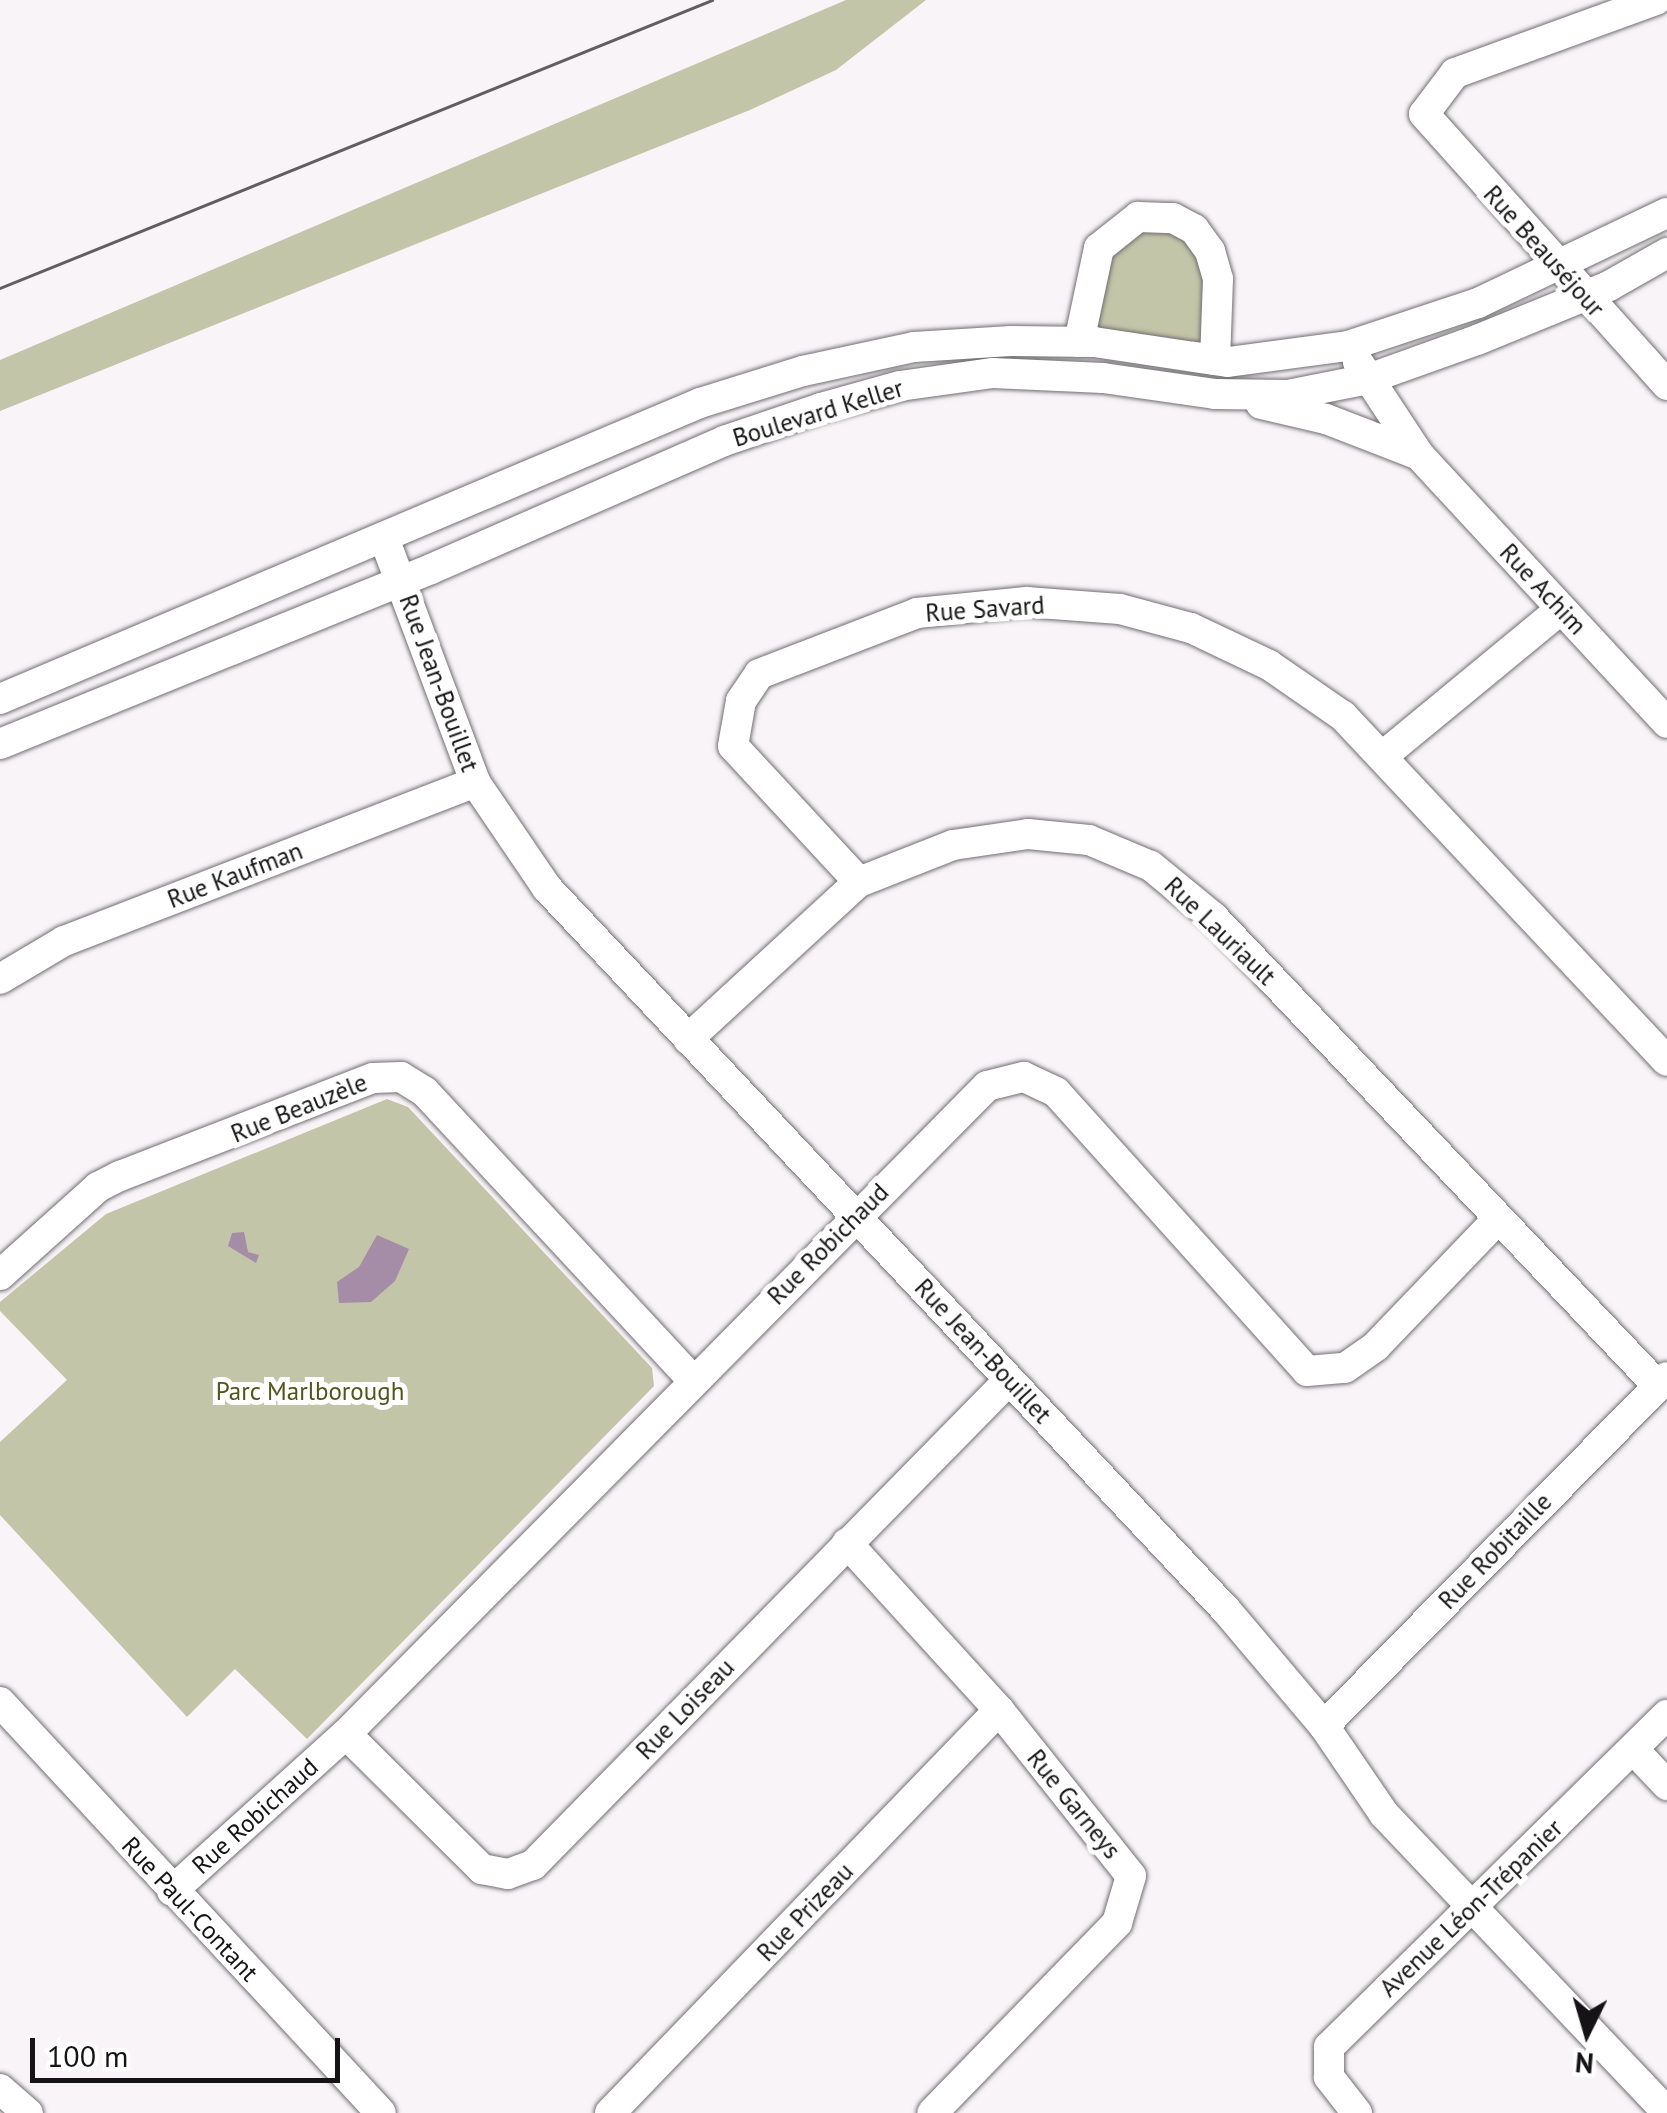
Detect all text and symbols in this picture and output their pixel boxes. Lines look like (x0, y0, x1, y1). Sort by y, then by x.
street label: Rue Beauséjour (1477, 179, 1611, 323)
street label: Boulevard Keller (729, 373, 907, 453)
street label: Rue Achim (1493, 537, 1593, 641)
street label: Rue Jean-Bouillet (393, 590, 485, 776)
street label: Rue Savard (924, 590, 1046, 628)
street label: Rue Kaufman (163, 836, 307, 914)
street label: Rue Lauriault (1158, 871, 1282, 991)
street label: Rue Beauzèle (227, 1067, 371, 1149)
street label: Rue Robichaud (761, 1177, 895, 1311)
street label: Rue Jean-Bouillet (908, 1273, 1058, 1429)
park label: Parc Marlborough (215, 1376, 405, 1406)
street label: Rue Robitaille (1432, 1487, 1558, 1615)
street label: Rue Loiseau (630, 1652, 740, 1766)
street label: Rue Garneys (1021, 1743, 1127, 1865)
street label: Rue Robichaud (186, 1752, 324, 1880)
street label: Avenue Léon-Trépanier (1373, 1813, 1569, 2003)
street label: Rue Paul-Contant (116, 1831, 264, 1987)
street label: Rue Prizeau (751, 1857, 859, 1967)
north arrow (1537, 1983, 1637, 2083)
scale bar (35, 2018, 345, 2080)
text: 100 m (47, 2036, 128, 2075)
text: N (1574, 2044, 1595, 2083)

